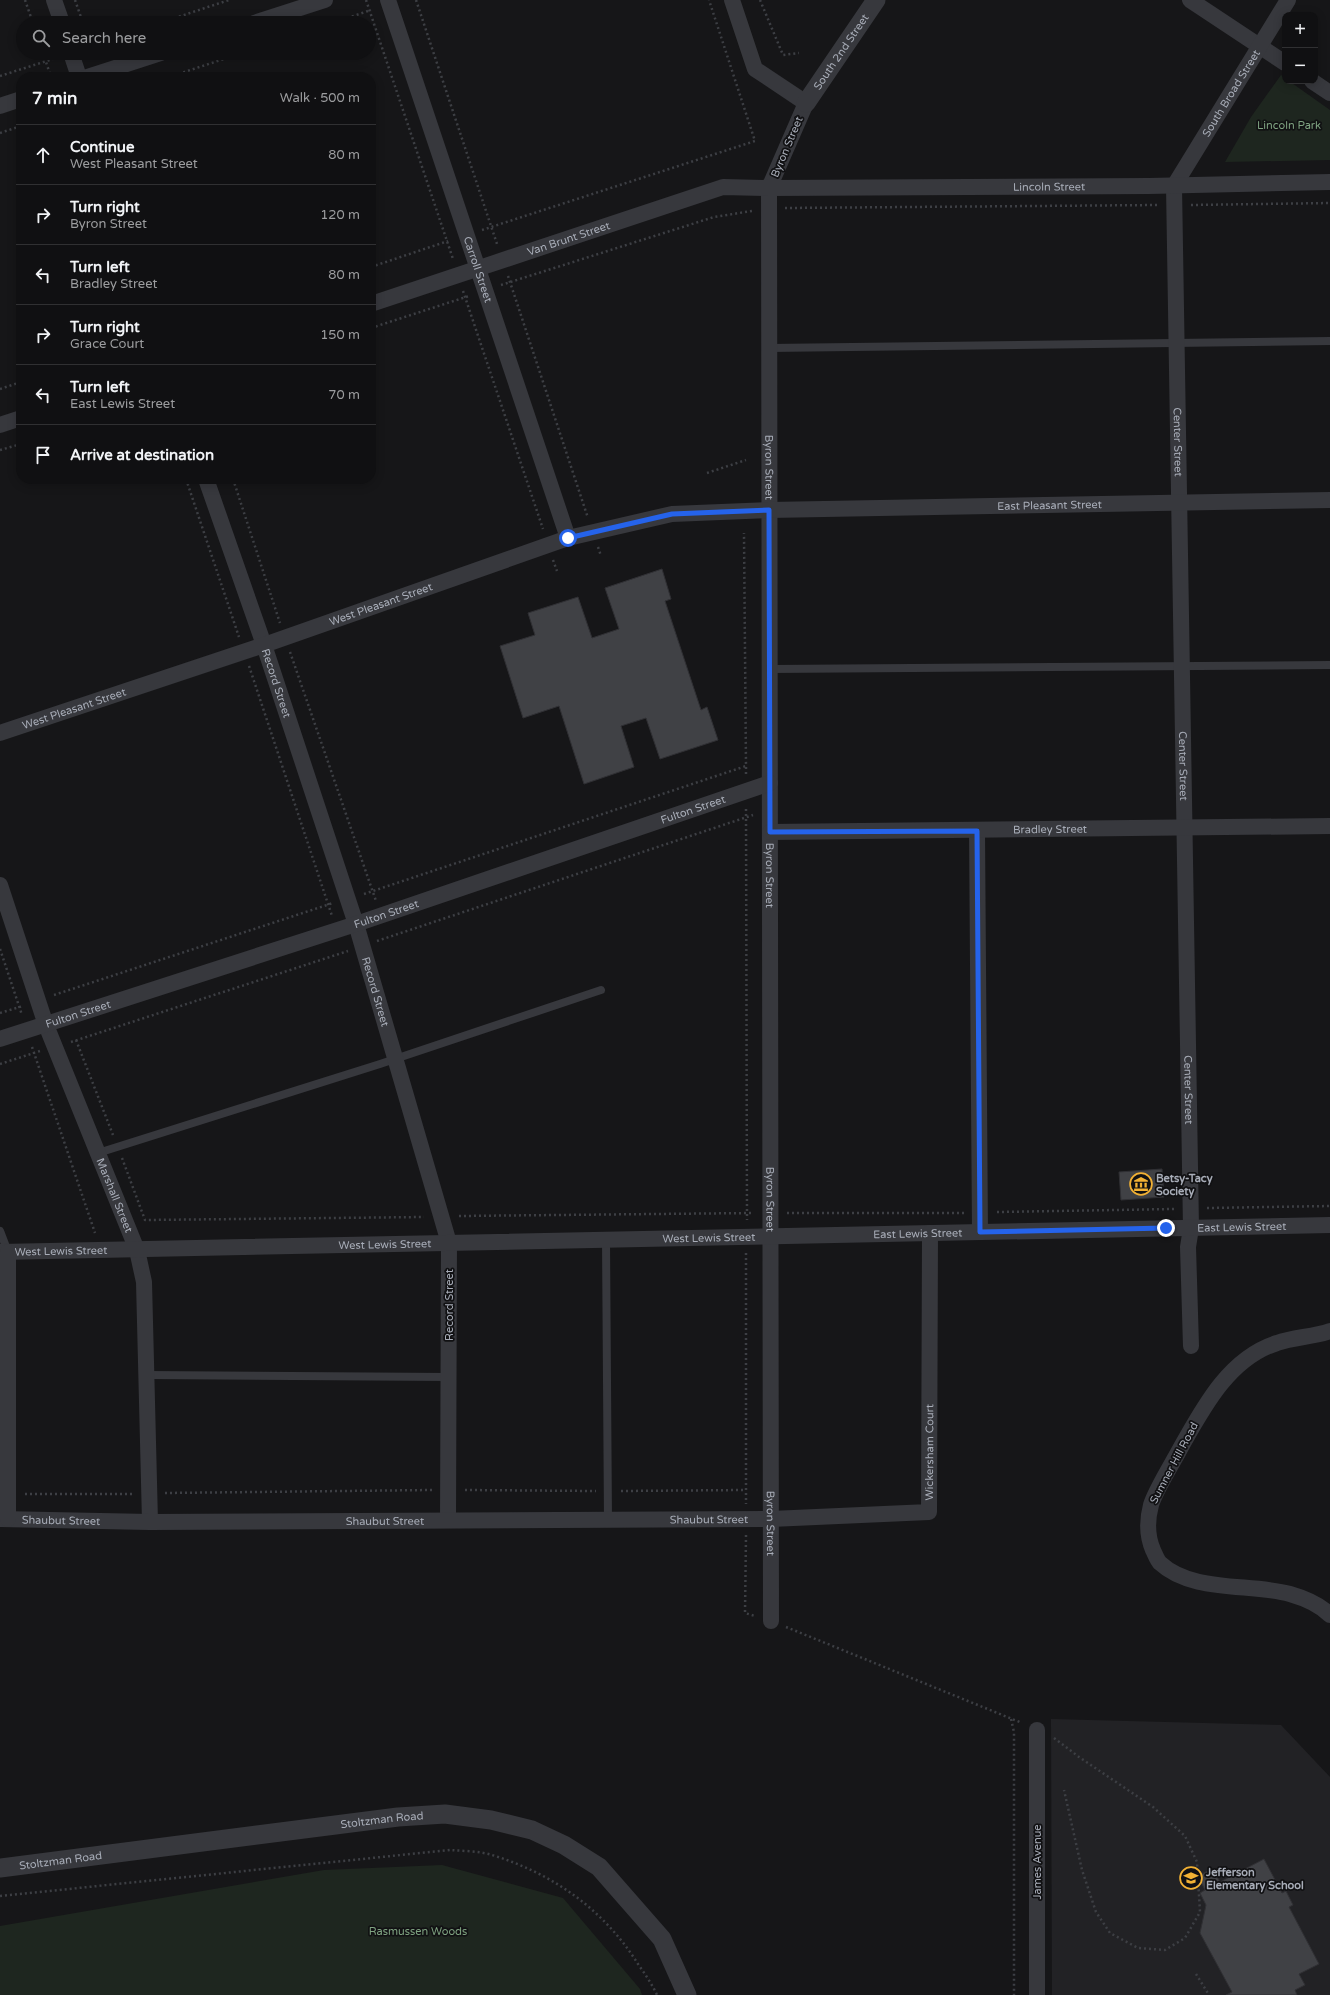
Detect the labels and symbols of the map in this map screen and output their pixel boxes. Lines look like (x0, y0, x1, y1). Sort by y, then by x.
street label: South 2nd Street (810, 11, 871, 92)
street label: South Broad Street (1199, 47, 1263, 139)
street label: Byron Street (768, 114, 806, 180)
park label: Lincoln Park (1257, 119, 1321, 132)
street label: Lincoln Street (1013, 180, 1085, 193)
street label: Van Brunt Street (525, 219, 611, 258)
street label: Carroll Street (461, 235, 495, 304)
street label: Center Street (1171, 407, 1185, 477)
street label: Byron Street (763, 435, 776, 500)
street label: East Pleasant Street (997, 498, 1102, 512)
route start (559, 529, 577, 547)
street label: West Pleasant Street (327, 580, 434, 628)
street label: Record Street (259, 647, 294, 719)
street label: West Pleasant Street (21, 685, 127, 732)
street label: Center Street (1176, 731, 1191, 801)
street label: Fulton Street (659, 792, 727, 826)
street label: Bradley Street (1013, 822, 1087, 836)
street label: Byron Street (763, 843, 777, 908)
street label: Fulton Street (352, 897, 420, 931)
street label: Record Street (359, 955, 392, 1028)
street label: Fulton Street (44, 997, 112, 1030)
street label: Center Street (1182, 1055, 1196, 1125)
street label: Marshall Street (94, 1156, 136, 1234)
street label: Byron Street (764, 1167, 777, 1232)
museum icon: Betsy-Tacy Society (1128, 1171, 1154, 1197)
place label: Betsy-Tacy Society (1156, 1172, 1213, 1199)
route end (1157, 1219, 1175, 1237)
street label: East Lewis Street (1197, 1219, 1286, 1234)
street label: East Lewis Street (873, 1226, 962, 1241)
street label: West Lewis Street (662, 1230, 755, 1245)
street label: West Lewis Street (338, 1237, 431, 1252)
street label: West Lewis Street (14, 1243, 108, 1258)
street label: Record Street (443, 1269, 456, 1341)
street label: Wickersham Court (923, 1404, 936, 1500)
street label: Sumner Hill Road (1147, 1420, 1201, 1506)
street label: Byron Street (764, 1491, 777, 1556)
street label: Shaubut Street (22, 1513, 100, 1528)
street label: Shaubut Street (670, 1513, 748, 1526)
street label: Shaubut Street (346, 1514, 424, 1528)
street label: Stoltzman Road (340, 1809, 424, 1831)
street label: James Avenue (1031, 1824, 1044, 1900)
street label: Stoltzman Road (18, 1848, 103, 1872)
school or university icon: Jefferson Elementary School (1178, 1865, 1204, 1891)
place label: Jefferson Elementary School (1205, 1866, 1304, 1893)
park label: Rasmussen Woods (369, 1925, 467, 1938)

